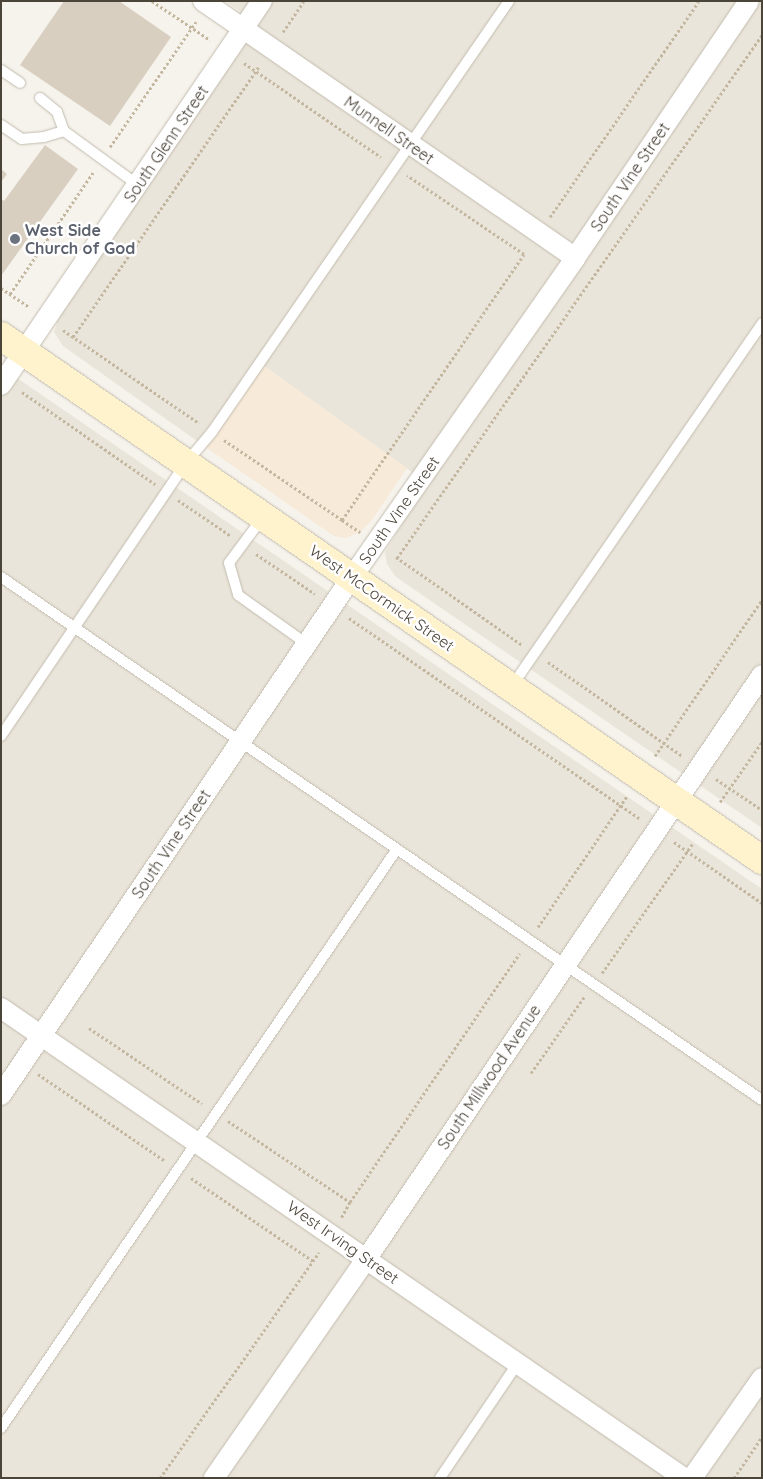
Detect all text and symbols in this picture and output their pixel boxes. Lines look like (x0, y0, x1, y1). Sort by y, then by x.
street label: South Glenn Street (120, 82, 212, 206)
street label: Munnell Street (340, 92, 438, 168)
street label: South Vine Street (587, 119, 673, 235)
place label: West Side Church of God (25, 220, 135, 258)
marker: West Side Church of God (9, 233, 21, 245)
street label: South Vine Street (355, 452, 443, 568)
street label: West McCormick Street (306, 541, 458, 655)
street label: South Vine Street (128, 786, 214, 902)
street label: South Millwood Avenue (433, 1001, 545, 1153)
street label: West Irving Street (284, 1196, 402, 1288)

